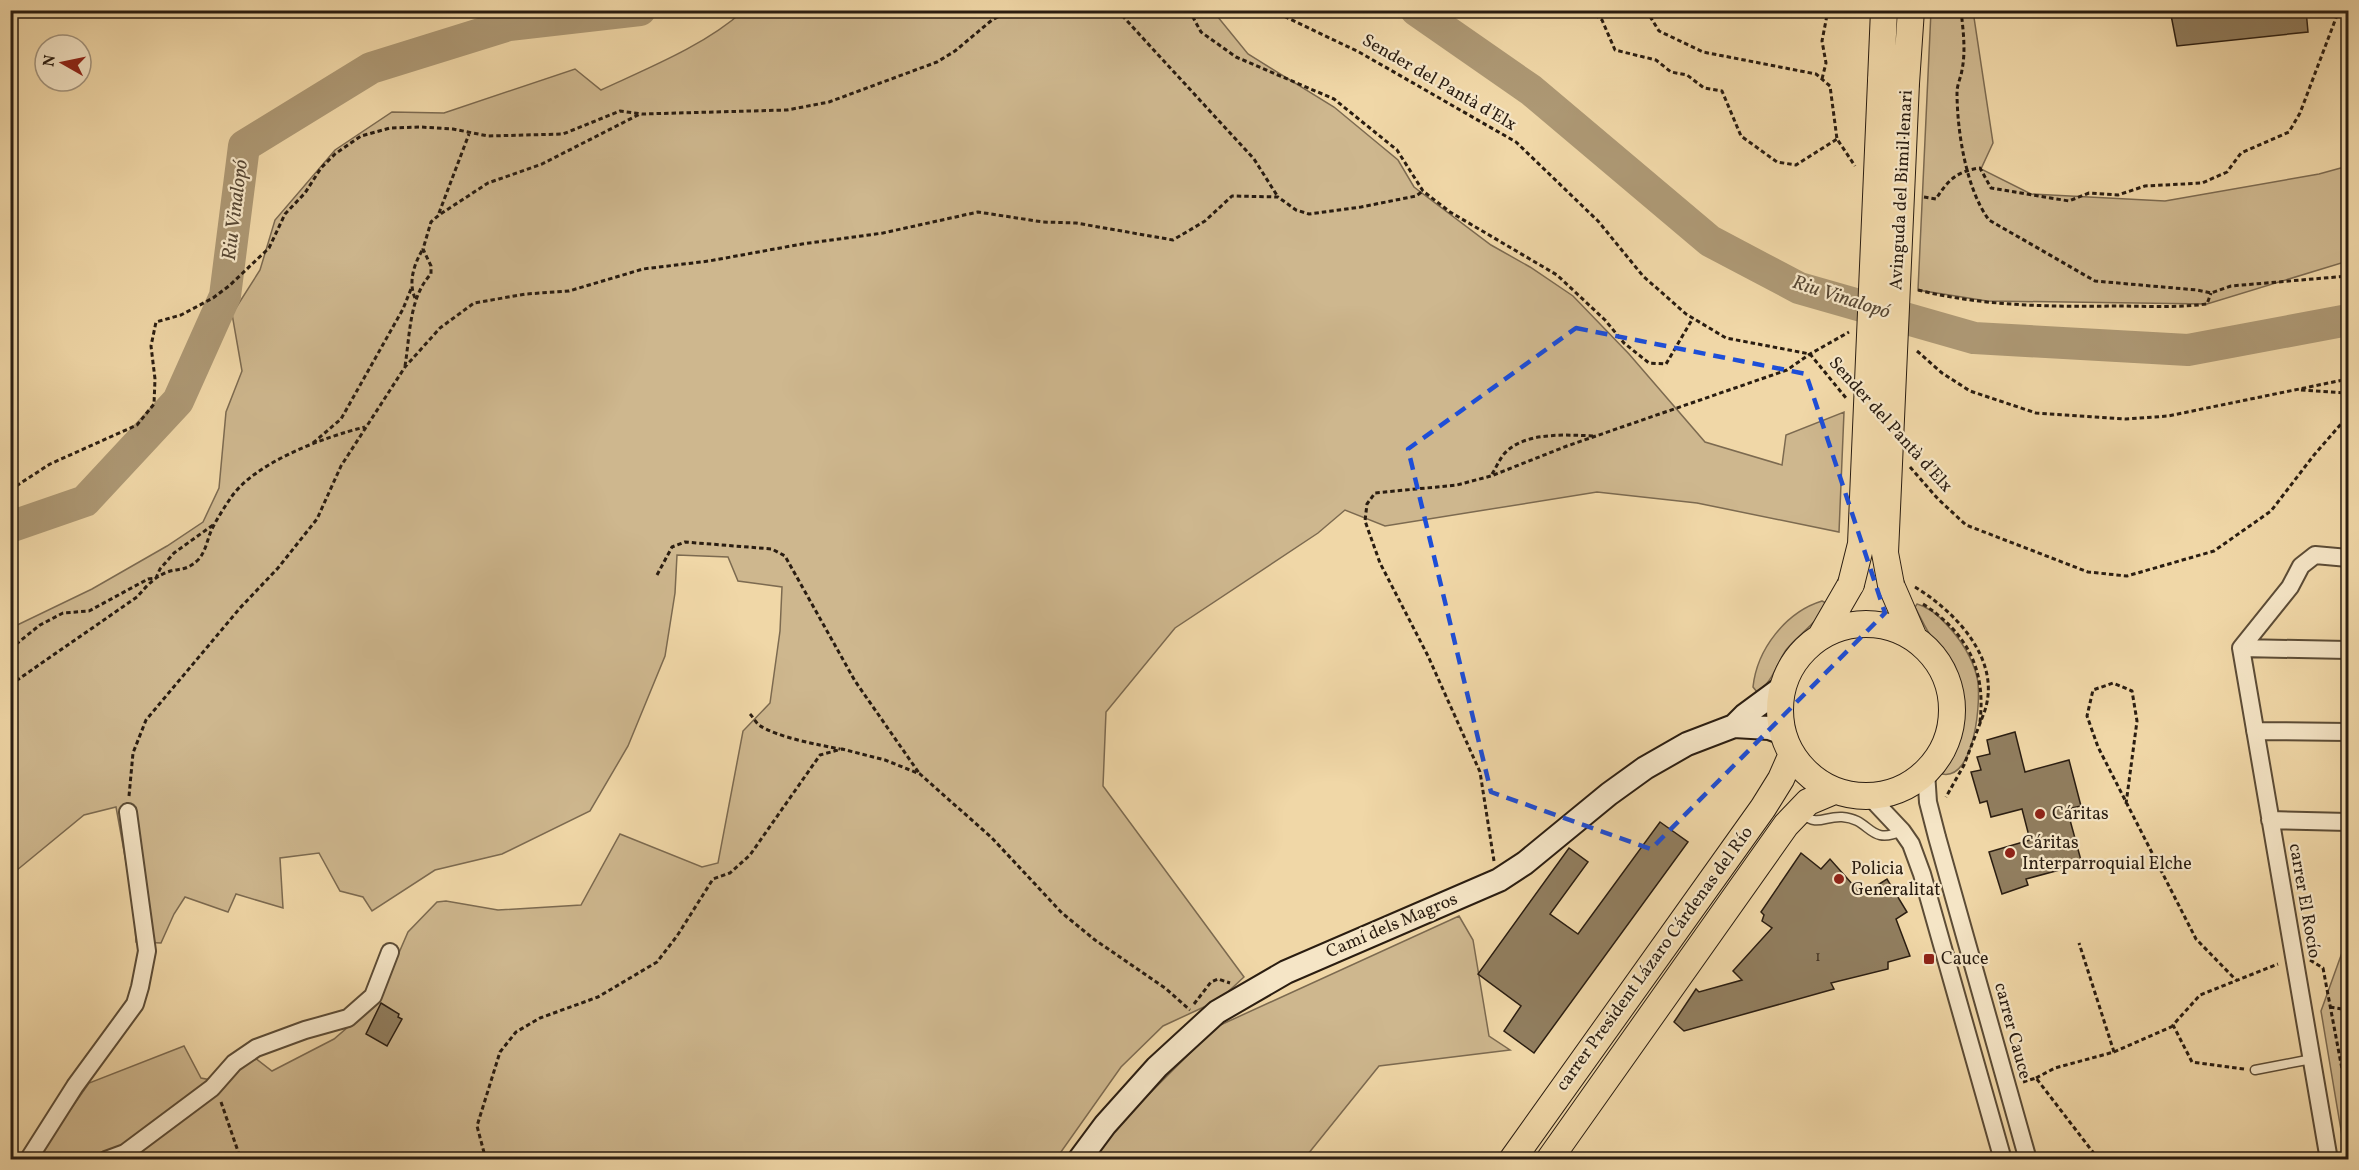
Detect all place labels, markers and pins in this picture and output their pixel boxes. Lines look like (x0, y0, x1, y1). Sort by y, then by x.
place label: Cáritas (2052, 802, 2109, 827)
marker: Cáritas (2033, 807, 2047, 821)
place label: Cáritas Interparroquial Elche (2022, 831, 2192, 877)
marker: Cáritas Interparroquial Elche (2003, 846, 2017, 860)
place label: Policia Generalitat (1851, 857, 1941, 903)
marker: Policia Generalitat (1832, 872, 1846, 886)
place label: Cauce (1941, 947, 1988, 972)
marker: Cauce (1922, 952, 1936, 966)

